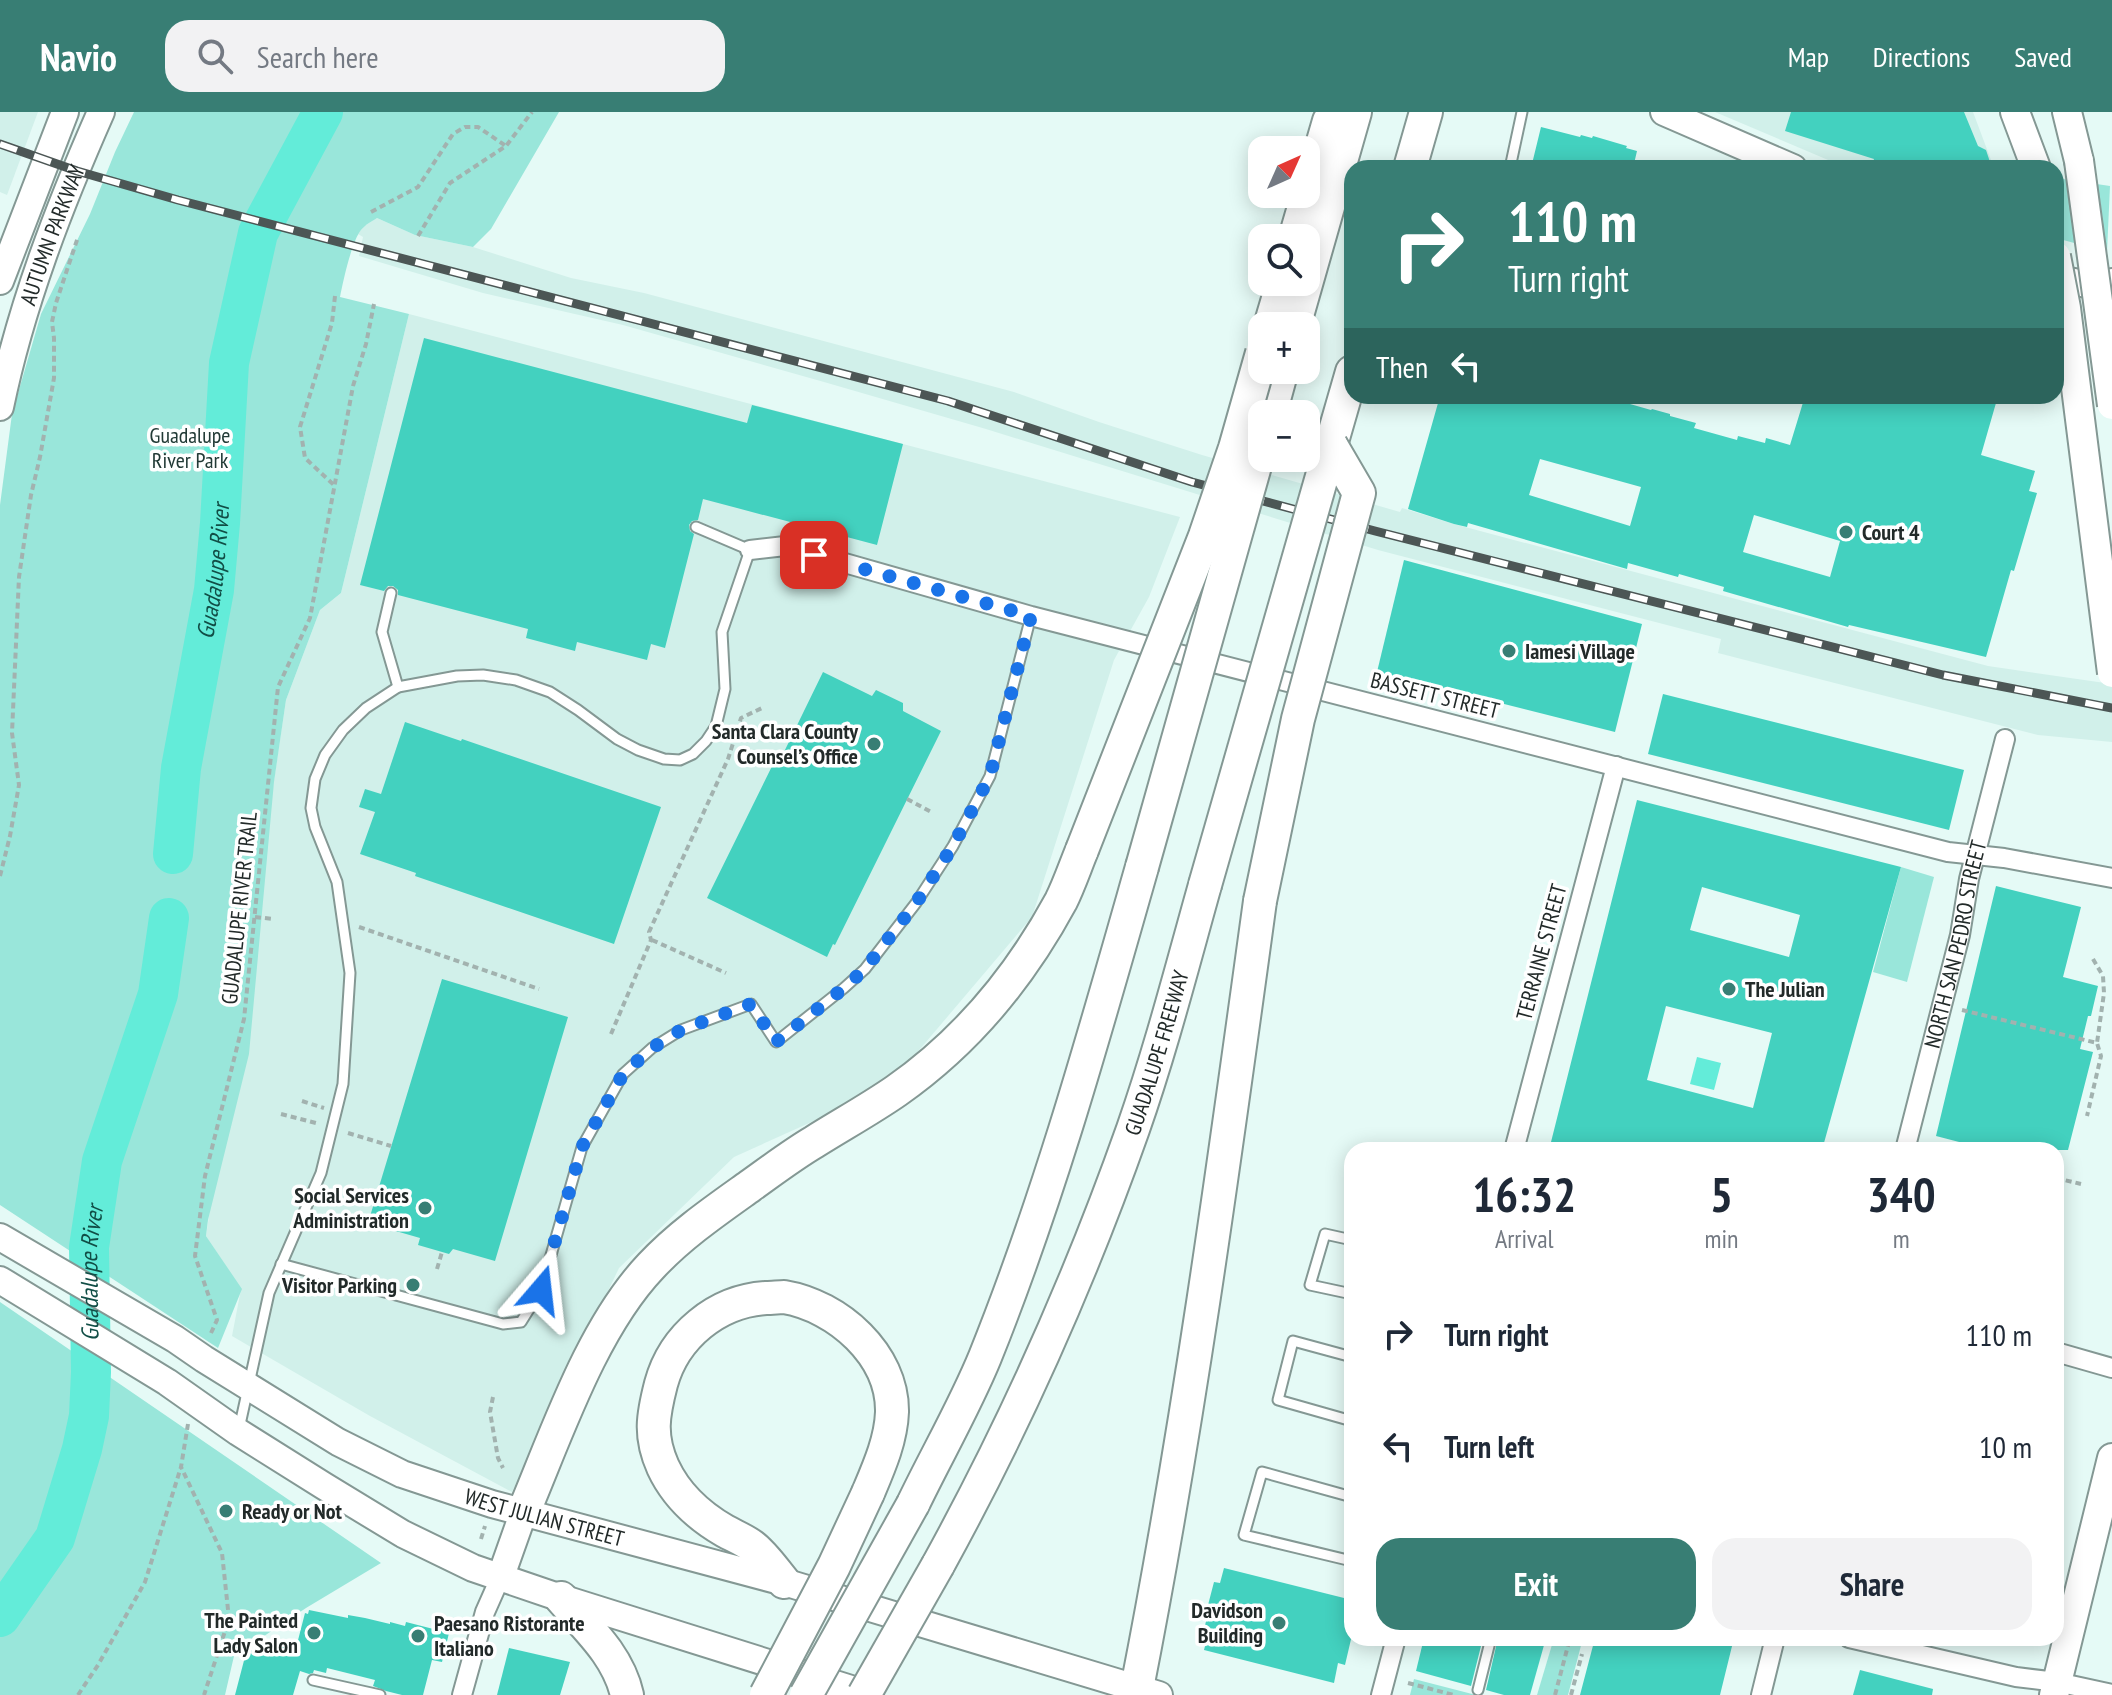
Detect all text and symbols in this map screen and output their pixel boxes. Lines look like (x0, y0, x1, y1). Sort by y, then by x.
search box (165, 20, 725, 92)
text: Navio (40, 32, 117, 81)
icon: search (193, 34, 237, 78)
text: Search here (257, 37, 379, 76)
text: Map (1788, 38, 1829, 75)
text: Directions (1873, 38, 1970, 75)
text: Saved (2014, 38, 2072, 75)
north arrow (1248, 136, 1320, 208)
map controls (1248, 136, 1320, 472)
street label: AUTUMN PARKWAY (13, 161, 91, 308)
text: 110 m (1508, 185, 1637, 257)
icon: right (1376, 192, 1480, 296)
button: search (1248, 224, 1320, 296)
text: Turn right (1508, 255, 1629, 302)
button: + (1248, 312, 1320, 384)
icon: left (1444, 344, 1488, 388)
text: Then (1376, 347, 1428, 386)
button: − (1248, 400, 1320, 472)
park label: Guadalupe River Park (150, 421, 230, 474)
water label: Guadalupe River (189, 499, 236, 641)
place label: Court 4 (1862, 518, 1920, 546)
pin (780, 521, 848, 589)
marker: Court 4 (1837, 523, 1855, 541)
icon: arrive (792, 533, 836, 577)
place label: Iamesi Village (1525, 637, 1635, 665)
marker: Iamesi Village (1500, 642, 1518, 660)
street label: BASSETT STREET (1368, 665, 1502, 725)
place label: Santa Clara County Counsel’s Office (712, 717, 859, 770)
marker: Santa Clara County Counsel’s Office (865, 735, 883, 753)
street label: GUADALUPE RIVER TRAIL (215, 810, 263, 1006)
street label: NORTH SAN PEDRO STREET (1918, 837, 1992, 1051)
street label: TERRAINE STREET (1509, 881, 1573, 1023)
street label: GUADALUPE FREEWAY (1118, 967, 1195, 1139)
place label: The Julian (1745, 975, 1825, 1003)
marker: The Julian (1720, 980, 1738, 998)
text: 16:32 (1472, 1163, 1576, 1225)
text: 5 (1710, 1163, 1733, 1225)
text: 340 (1867, 1163, 1936, 1225)
place label: Social Services Administration (292, 1181, 409, 1234)
marker: Social Services Administration (416, 1199, 434, 1217)
water label: Guadalupe River (73, 1200, 111, 1341)
text: Arrival (1495, 1222, 1554, 1255)
text: min (1704, 1222, 1738, 1255)
text: m (1893, 1222, 1910, 1255)
position arrow (499, 1248, 583, 1332)
place label: Visitor Parking (281, 1271, 397, 1299)
marker: Visitor Parking (404, 1276, 422, 1294)
icon: right (1376, 1312, 1420, 1356)
text: Turn right (1444, 1315, 1548, 1354)
text: 110 m (1966, 1315, 2032, 1354)
icon: left (1376, 1424, 1420, 1468)
text: Turn left (1444, 1427, 1534, 1466)
text: 10 m (1979, 1427, 2032, 1466)
street label: WEST JULIAN STREET (461, 1482, 627, 1553)
place label: Ready or Not (242, 1497, 343, 1525)
marker: Ready or Not (217, 1502, 235, 1520)
button: Exit (1376, 1538, 1696, 1630)
button: Share (1712, 1538, 2032, 1630)
place label: Davidson Building (1191, 1596, 1263, 1649)
place label: The Painted Lady Salon (204, 1606, 298, 1659)
place label: Paesano Ristorante Italiano (434, 1609, 585, 1662)
marker: Davidson Building (1270, 1614, 1288, 1632)
marker: The Painted Lady Salon (305, 1624, 323, 1642)
marker: Paesano Ristorante Italiano (409, 1627, 427, 1645)

